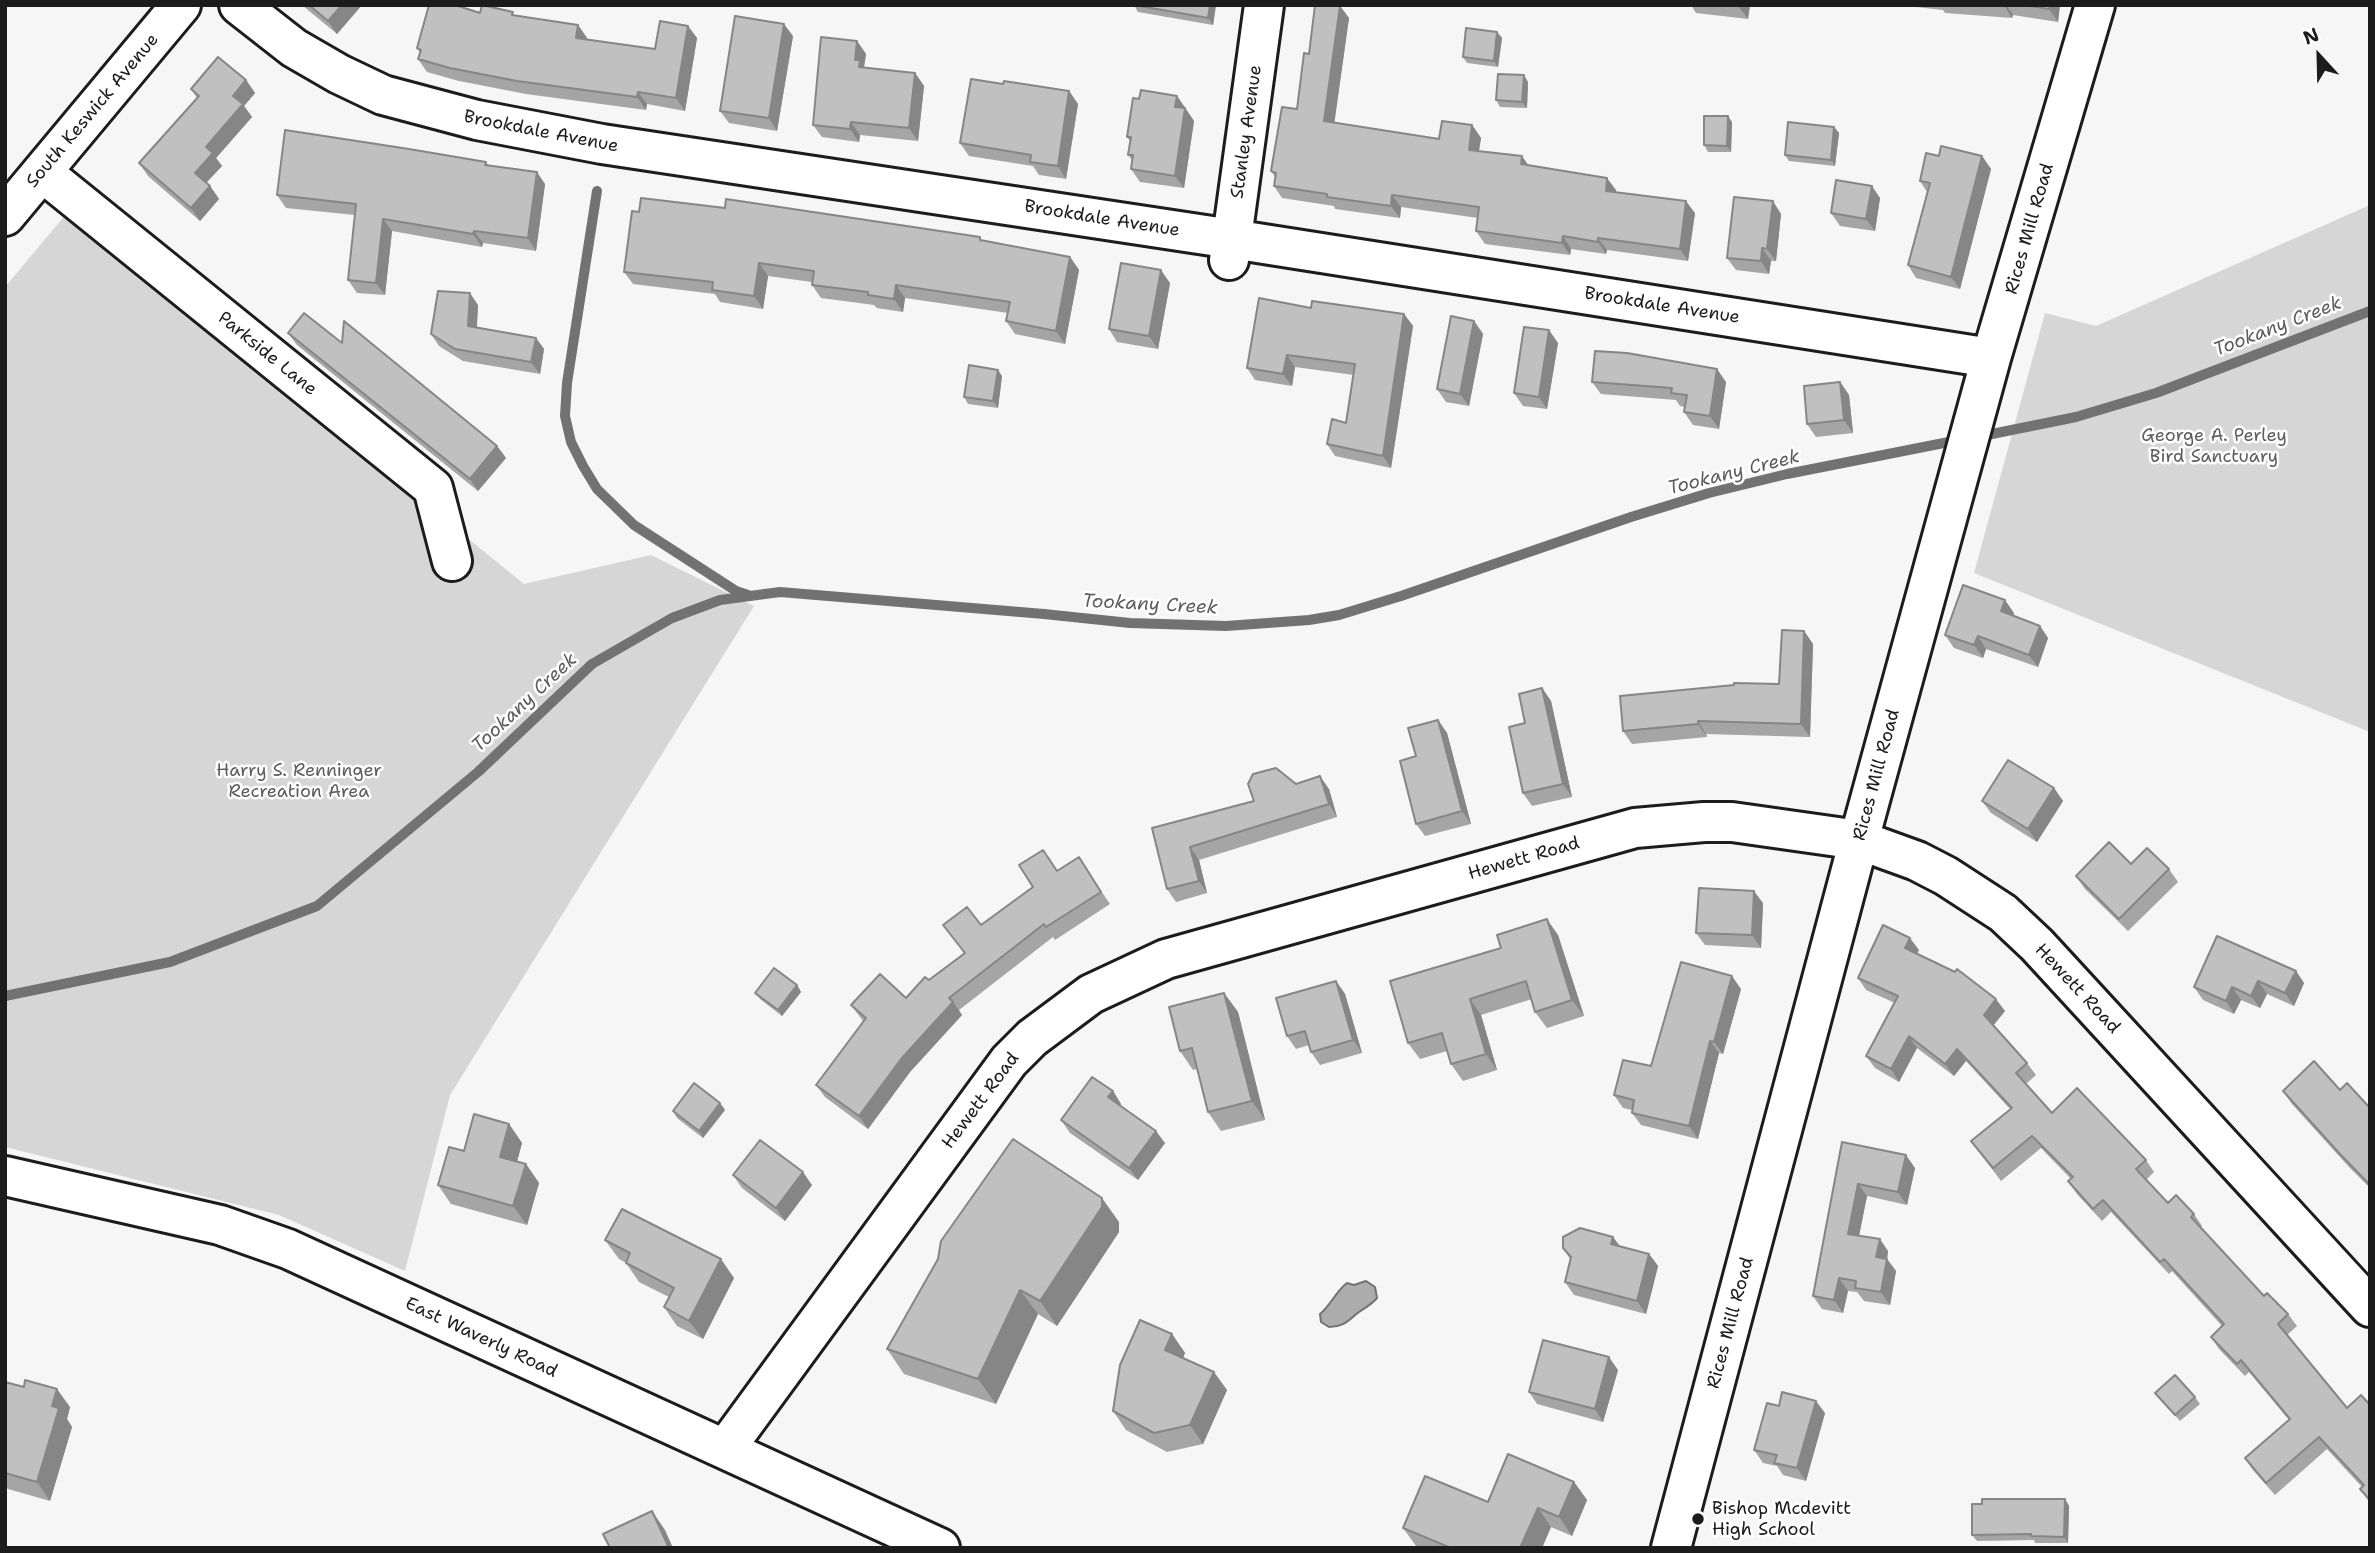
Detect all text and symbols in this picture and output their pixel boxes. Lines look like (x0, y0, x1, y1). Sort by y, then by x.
north arrow (2284, 21, 2354, 91)
text: N (2299, 22, 2323, 50)
street label: South Keswick Avenue (22, 30, 164, 192)
street label: Stanley Avenue (1227, 64, 1267, 200)
street label: Brookdale Avenue (462, 106, 620, 158)
street label: Rices Mill Road (2001, 161, 2059, 297)
street label: Brookdale Avenue (1023, 196, 1181, 242)
street label: Brookdale Avenue (1583, 283, 1741, 329)
water label: Tookany Creek (2211, 292, 2345, 362)
street label: Parkside Lane (213, 307, 321, 401)
park label: George A. Perley Bird Sanctuary (2141, 425, 2287, 467)
water label: Tookany Creek (1666, 446, 1802, 500)
water label: Tookany Creek (1082, 590, 1218, 620)
water label: Tookany Creek (468, 648, 582, 758)
street label: Rices Mill Road (1849, 707, 1905, 843)
park label: Harry S. Renninger Recreation Area (216, 760, 382, 802)
street label: Hewett Road (1466, 833, 1582, 885)
street label: Hewett Road (2030, 940, 2124, 1038)
street label: Hewett Road (938, 1049, 1024, 1153)
street label: Rices Mill Road (1703, 1255, 1759, 1391)
street label: East Waverly Road (401, 1293, 561, 1383)
place label: Bishop Mcdevitt High School (1712, 1498, 1851, 1540)
marker: Bishop Mcdevitt High School (1690, 1511, 1706, 1527)

